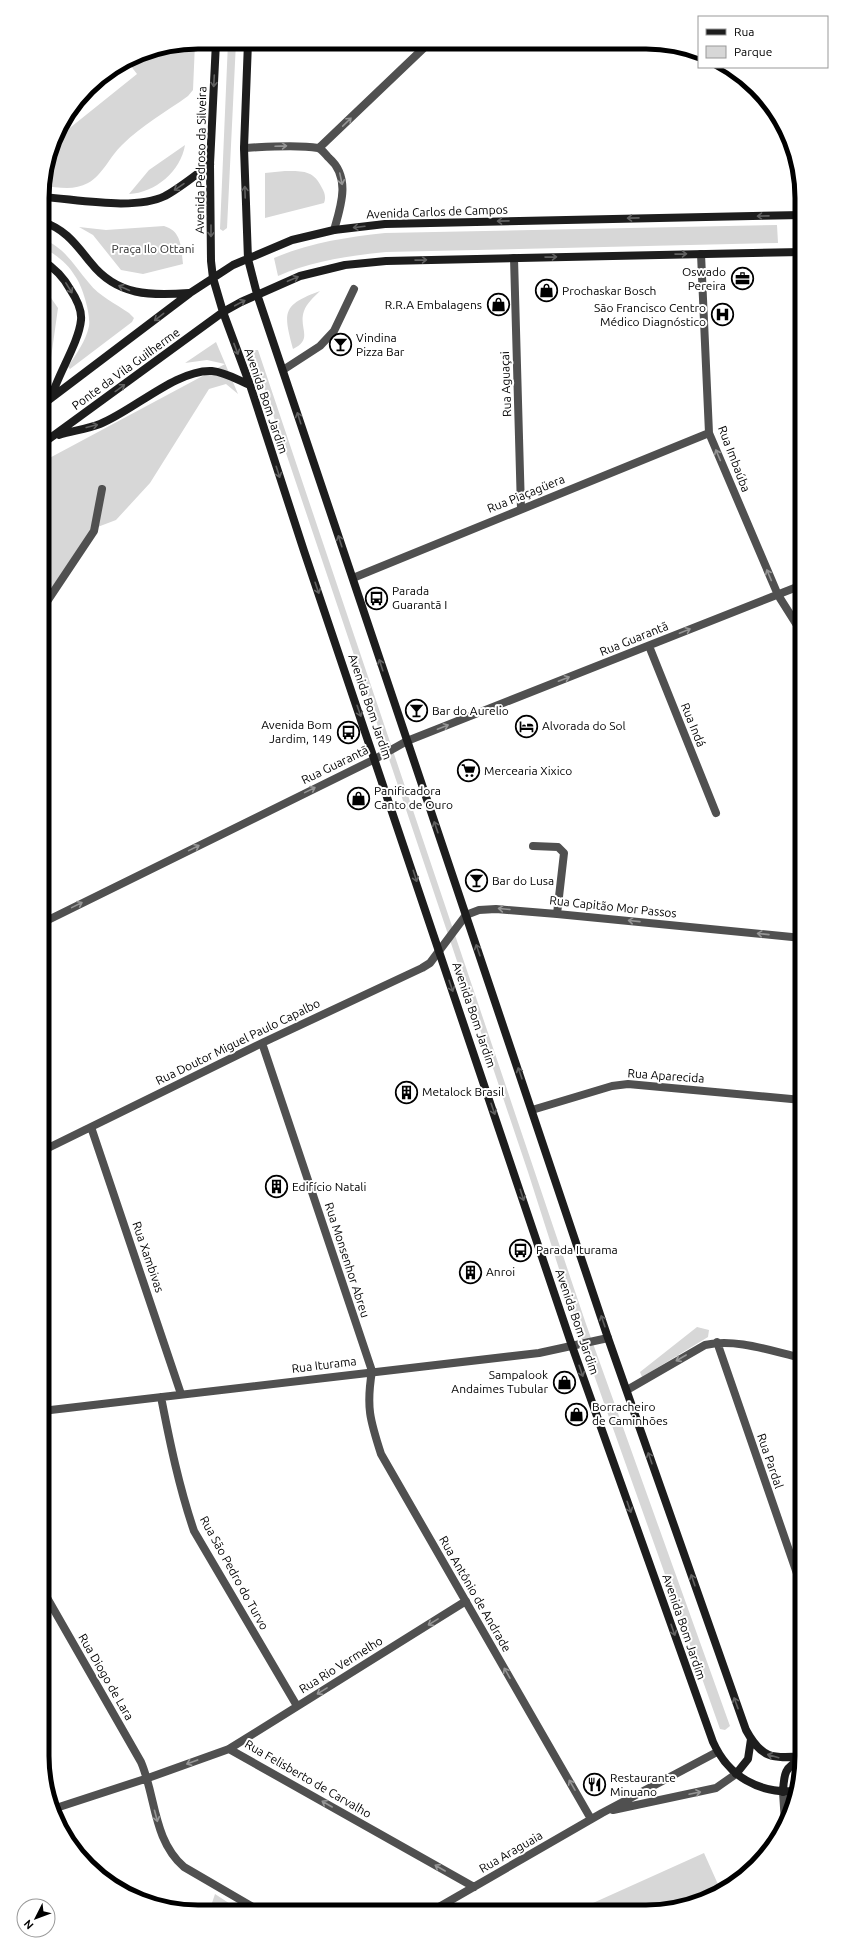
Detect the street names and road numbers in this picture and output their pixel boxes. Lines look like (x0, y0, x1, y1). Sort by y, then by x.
street label: Avenida Pedroso da Silveira (193, 86, 208, 234)
street label: Avenida Carlos de Campos (366, 203, 508, 220)
street label: Ponte da Vila Guilherme (69, 325, 182, 412)
street label: Avenida Bom Jardim (242, 347, 291, 455)
street label: Rua Aguaçai (498, 351, 513, 417)
street label: Rua Imbaúba (716, 424, 753, 494)
street label: Rua Piaçagüera (485, 472, 566, 515)
street label: Rua Guarantã (598, 619, 670, 658)
street label: Avenida Bom Jardim (346, 653, 395, 761)
street label: Rua Indá (679, 701, 708, 749)
street label: Rua Guarantã (299, 743, 370, 786)
street label: Rua Capitão Mor Passos (549, 893, 677, 920)
street label: Avenida Bom Jardim (450, 961, 499, 1069)
street label: Rua Doutor Miguel Paulo Capalbo (154, 996, 322, 1087)
street label: Rua Aparecida (627, 1066, 705, 1085)
street label: Rua Monsenhor Abreu (323, 1201, 372, 1319)
street label: Rua Xambivas (130, 1220, 167, 1294)
street label: Avenida Bom Jardim (553, 1268, 602, 1376)
street label: Rua Iturama (291, 1354, 357, 1375)
street label: Rua Pardal (755, 1432, 786, 1490)
street label: Rua São Pedro do Turvo (198, 1514, 271, 1632)
street label: Rua Antônio de Andrade (437, 1534, 514, 1654)
street label: Avenida Bom Jardim (660, 1573, 709, 1681)
street label: Rua Diogo de Lara (76, 1631, 136, 1722)
street label: Rua Rio Vermelho (297, 1634, 385, 1695)
street label: Rua Felisberto de Carvalho (243, 1737, 374, 1820)
street label: Rua Araguaia (477, 1828, 545, 1875)

